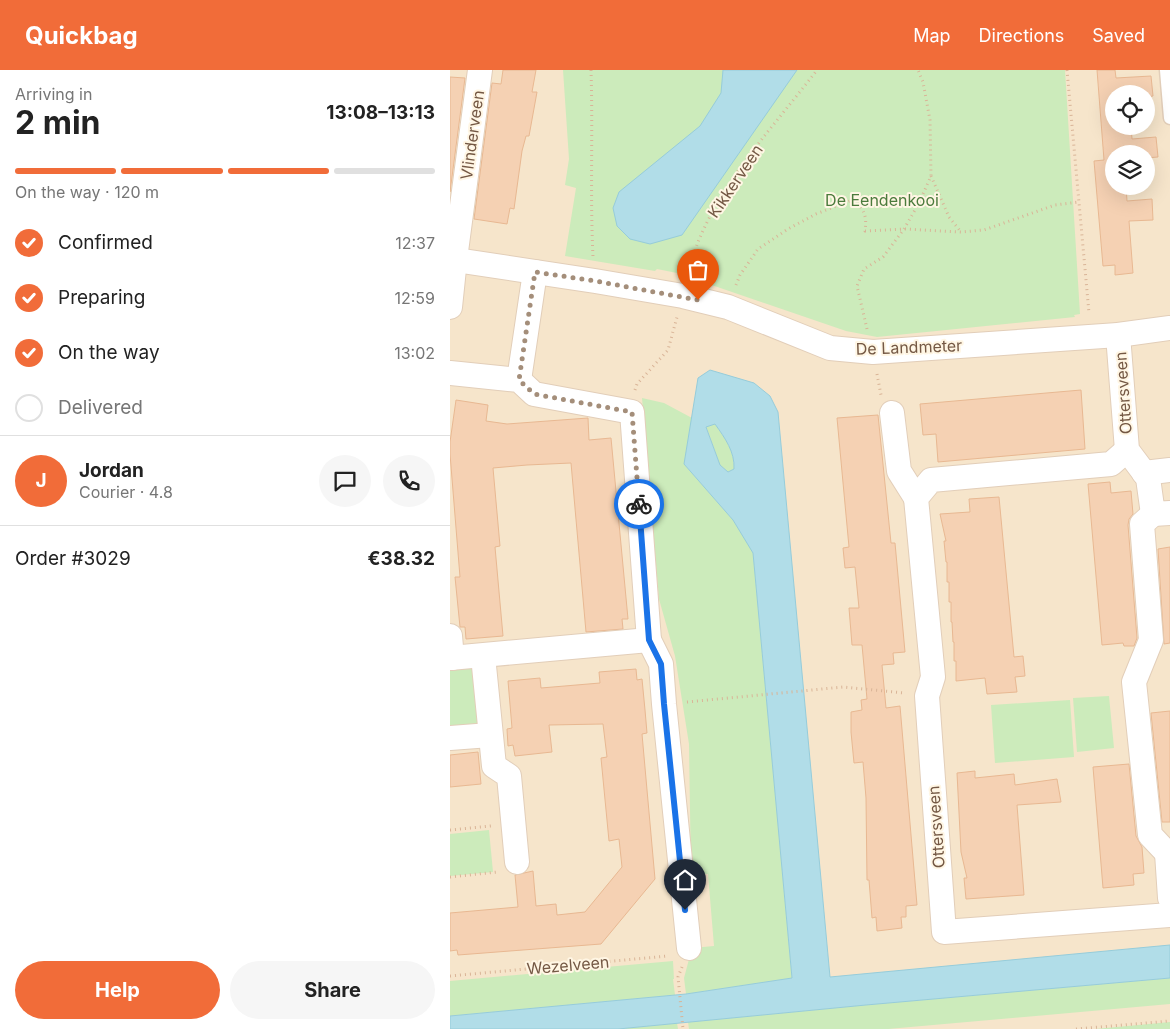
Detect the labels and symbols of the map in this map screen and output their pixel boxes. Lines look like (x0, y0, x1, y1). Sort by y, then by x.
street label: Vlinderveen (456, 89, 488, 181)
street label: Kikkerveen (703, 140, 767, 222)
park label: De Eendenkooi (825, 190, 939, 210)
pin (677, 249, 719, 300)
street label: De Landmeter (855, 335, 963, 359)
street label: Ottersveen (1110, 351, 1136, 435)
courier (614, 479, 664, 529)
street label: Ottersveen (923, 785, 949, 869)
pin (664, 859, 706, 910)
street label: Wezelveen (526, 951, 610, 979)

